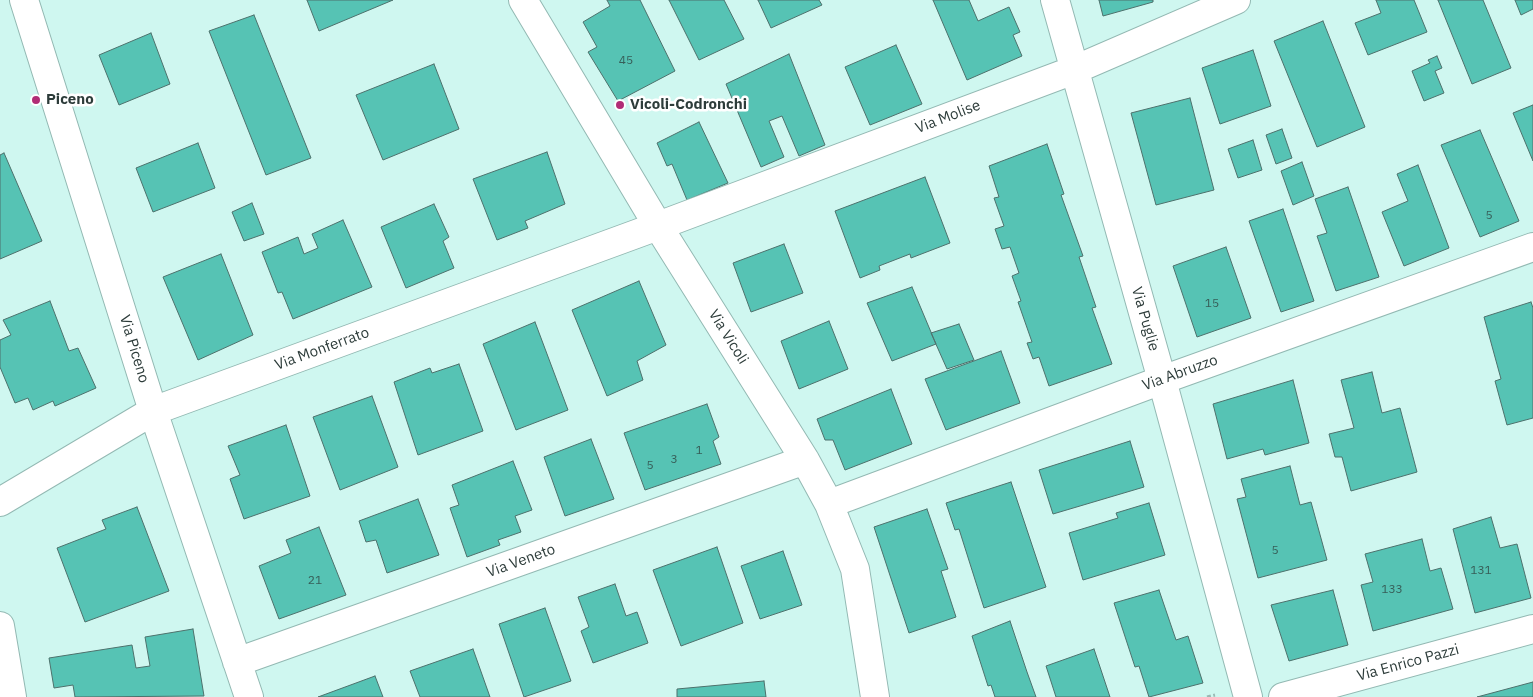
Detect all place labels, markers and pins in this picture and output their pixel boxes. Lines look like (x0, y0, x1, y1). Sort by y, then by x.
place label: Piceno (46, 91, 94, 109)
marker: Piceno (30, 94, 42, 106)
place label: Vicoli-Codronchi (630, 96, 747, 114)
marker: Vicoli-Codronchi (614, 99, 626, 111)

